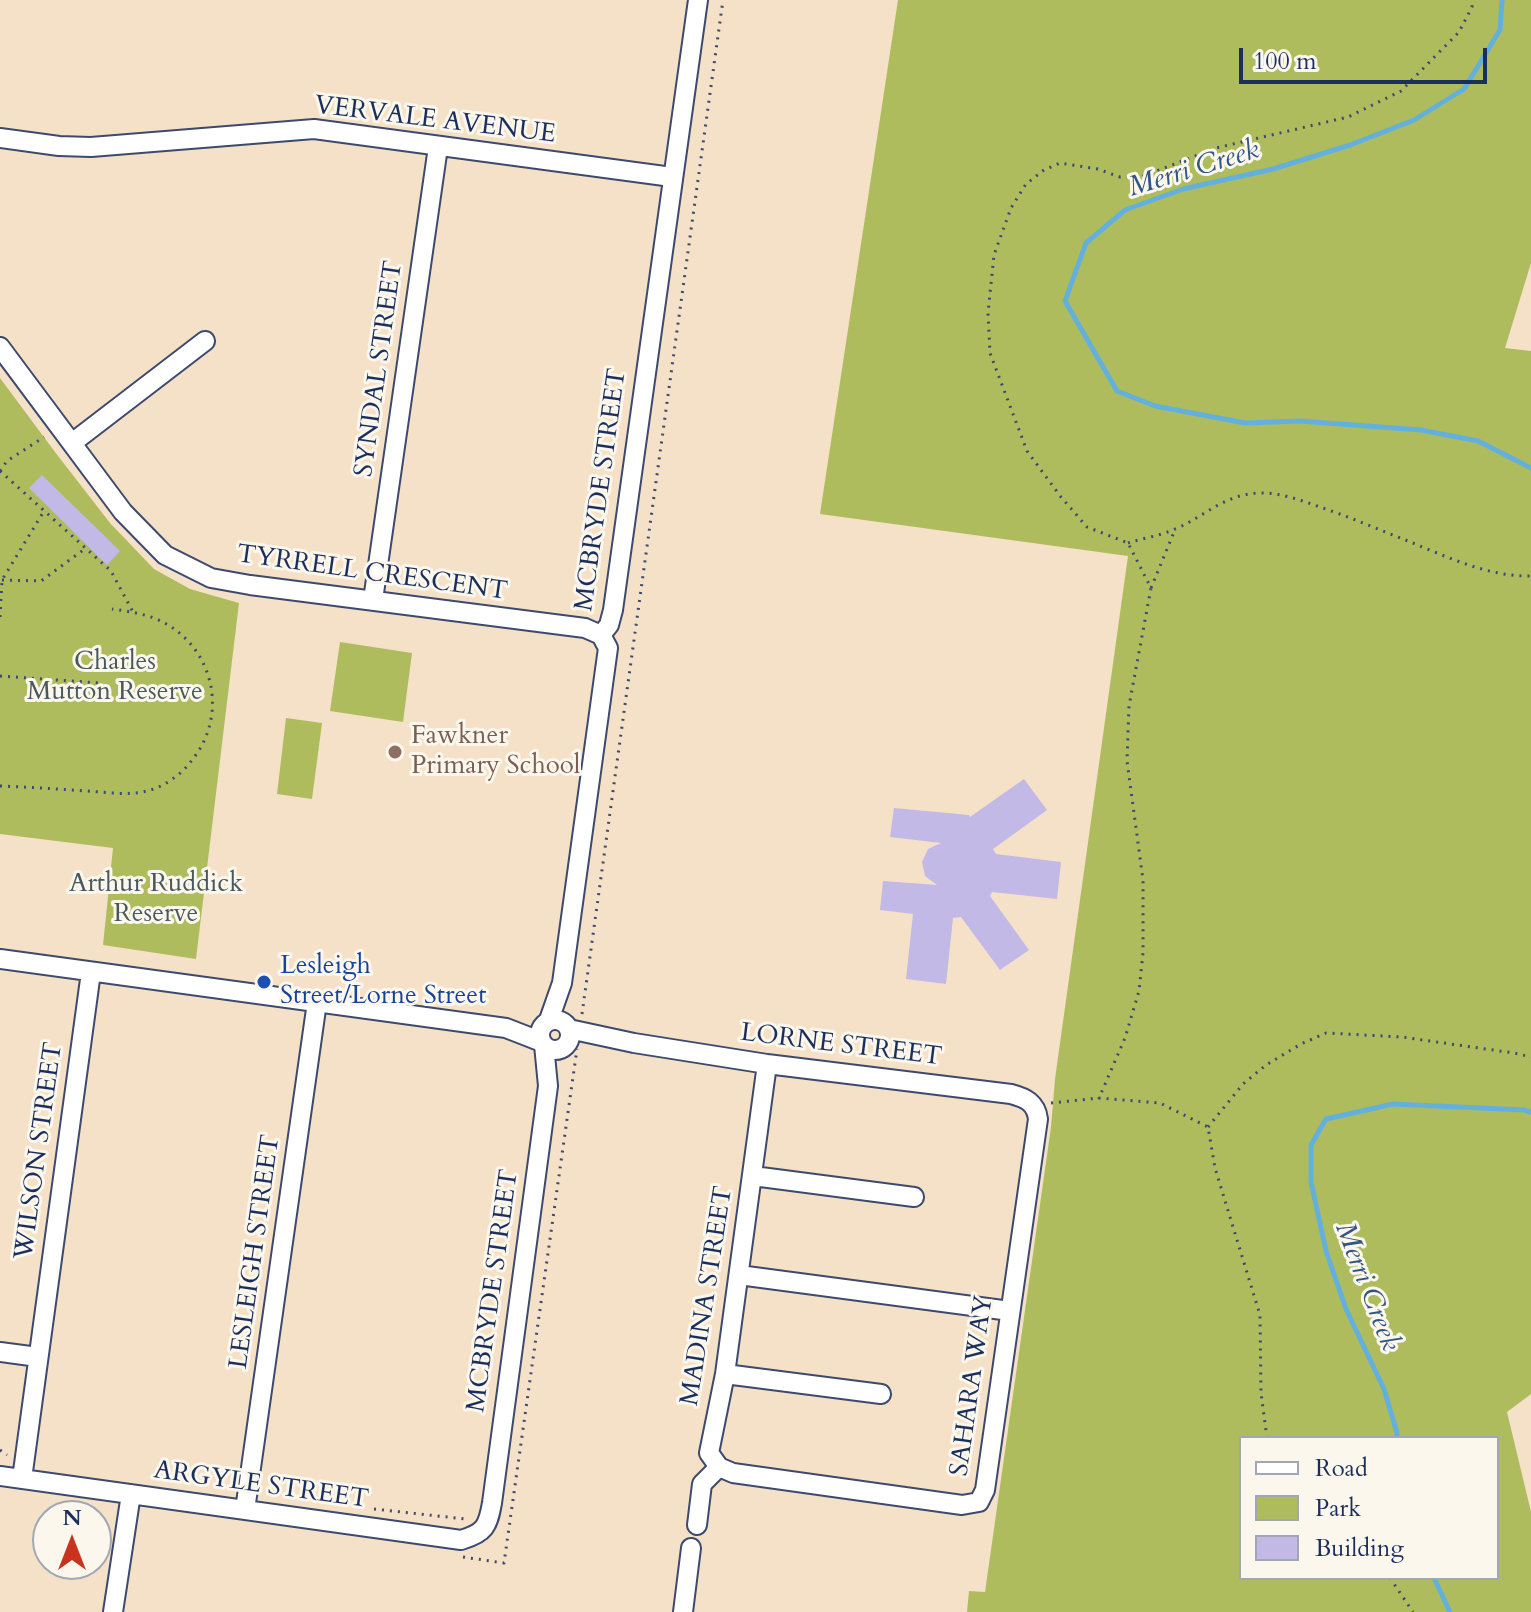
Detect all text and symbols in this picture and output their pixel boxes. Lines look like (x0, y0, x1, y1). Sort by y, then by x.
scale bar (1243, 32, 1491, 82)
text: 100 m (1253, 45, 1317, 78)
street label: VERVALE AVENUE (313, 91, 557, 151)
water label: Merri Creek (1124, 134, 1264, 206)
street label: SYNDAL STREET (349, 259, 411, 479)
street label: MCBRYDE STREET (570, 367, 634, 613)
street label: TYRRELL CRESCENT (235, 540, 509, 608)
park label: Charles Mutton Reserve (27, 647, 203, 708)
place label: Fawkner Primary School (411, 721, 580, 782)
marker: Fawkner Primary School (386, 743, 404, 761)
park label: Arthur Ruddick Reserve (69, 869, 243, 930)
place label: Lesleigh Street/Lorne Street (280, 951, 486, 1012)
marker: Lesleigh Street/Lorne Street (255, 973, 273, 991)
street label: LORNE STREET (739, 1018, 943, 1074)
street label: WILSON STREET (9, 1040, 71, 1262)
street label: LESLEIGH STREET (224, 1133, 288, 1371)
street label: MCBRYDE STREET (462, 1168, 526, 1414)
street label: MADINA STREET (675, 1184, 741, 1408)
water label: Merri Creek (1326, 1218, 1406, 1356)
street label: SAHARA WAY (945, 1294, 1001, 1478)
legend (1239, 1436, 1499, 1580)
text: Road (1315, 1452, 1368, 1485)
street label: ARGYLE STREET (152, 1455, 370, 1517)
text: Park (1315, 1492, 1361, 1525)
north arrow (32, 1500, 112, 1580)
text: N (62, 1503, 82, 1533)
text: Building (1315, 1532, 1404, 1565)

